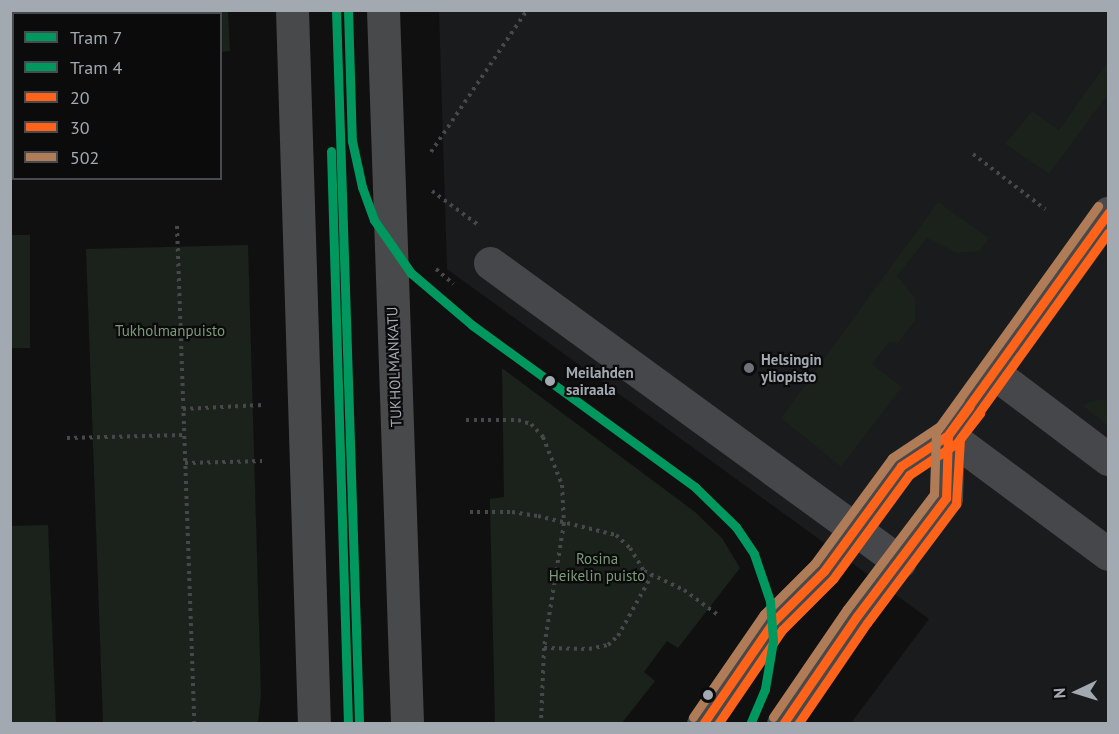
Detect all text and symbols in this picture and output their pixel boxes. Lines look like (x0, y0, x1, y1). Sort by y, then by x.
legend (12, 12, 222, 180)
text: Tram 7 (70, 26, 122, 49)
text: Tram 4 (70, 56, 122, 79)
text: 20 (70, 86, 90, 109)
text: 30 (70, 116, 90, 139)
text: 502 (70, 146, 99, 169)
street label: TUKHOLMANKATU (383, 306, 405, 428)
park label: Tukholmanpuisto (115, 322, 225, 340)
place label: Helsingin yliopisto (761, 350, 822, 385)
marker: Helsingin yliopisto (742, 361, 756, 375)
place label: Meilahden sairaala (566, 363, 634, 398)
marker: Meilahden sairaala (539, 370, 561, 392)
park label: Rosina Heikelin puisto (549, 549, 645, 584)
north arrow (1047, 662, 1107, 722)
text: N (1049, 687, 1069, 699)
unlabelled marker (702, 689, 714, 701)

